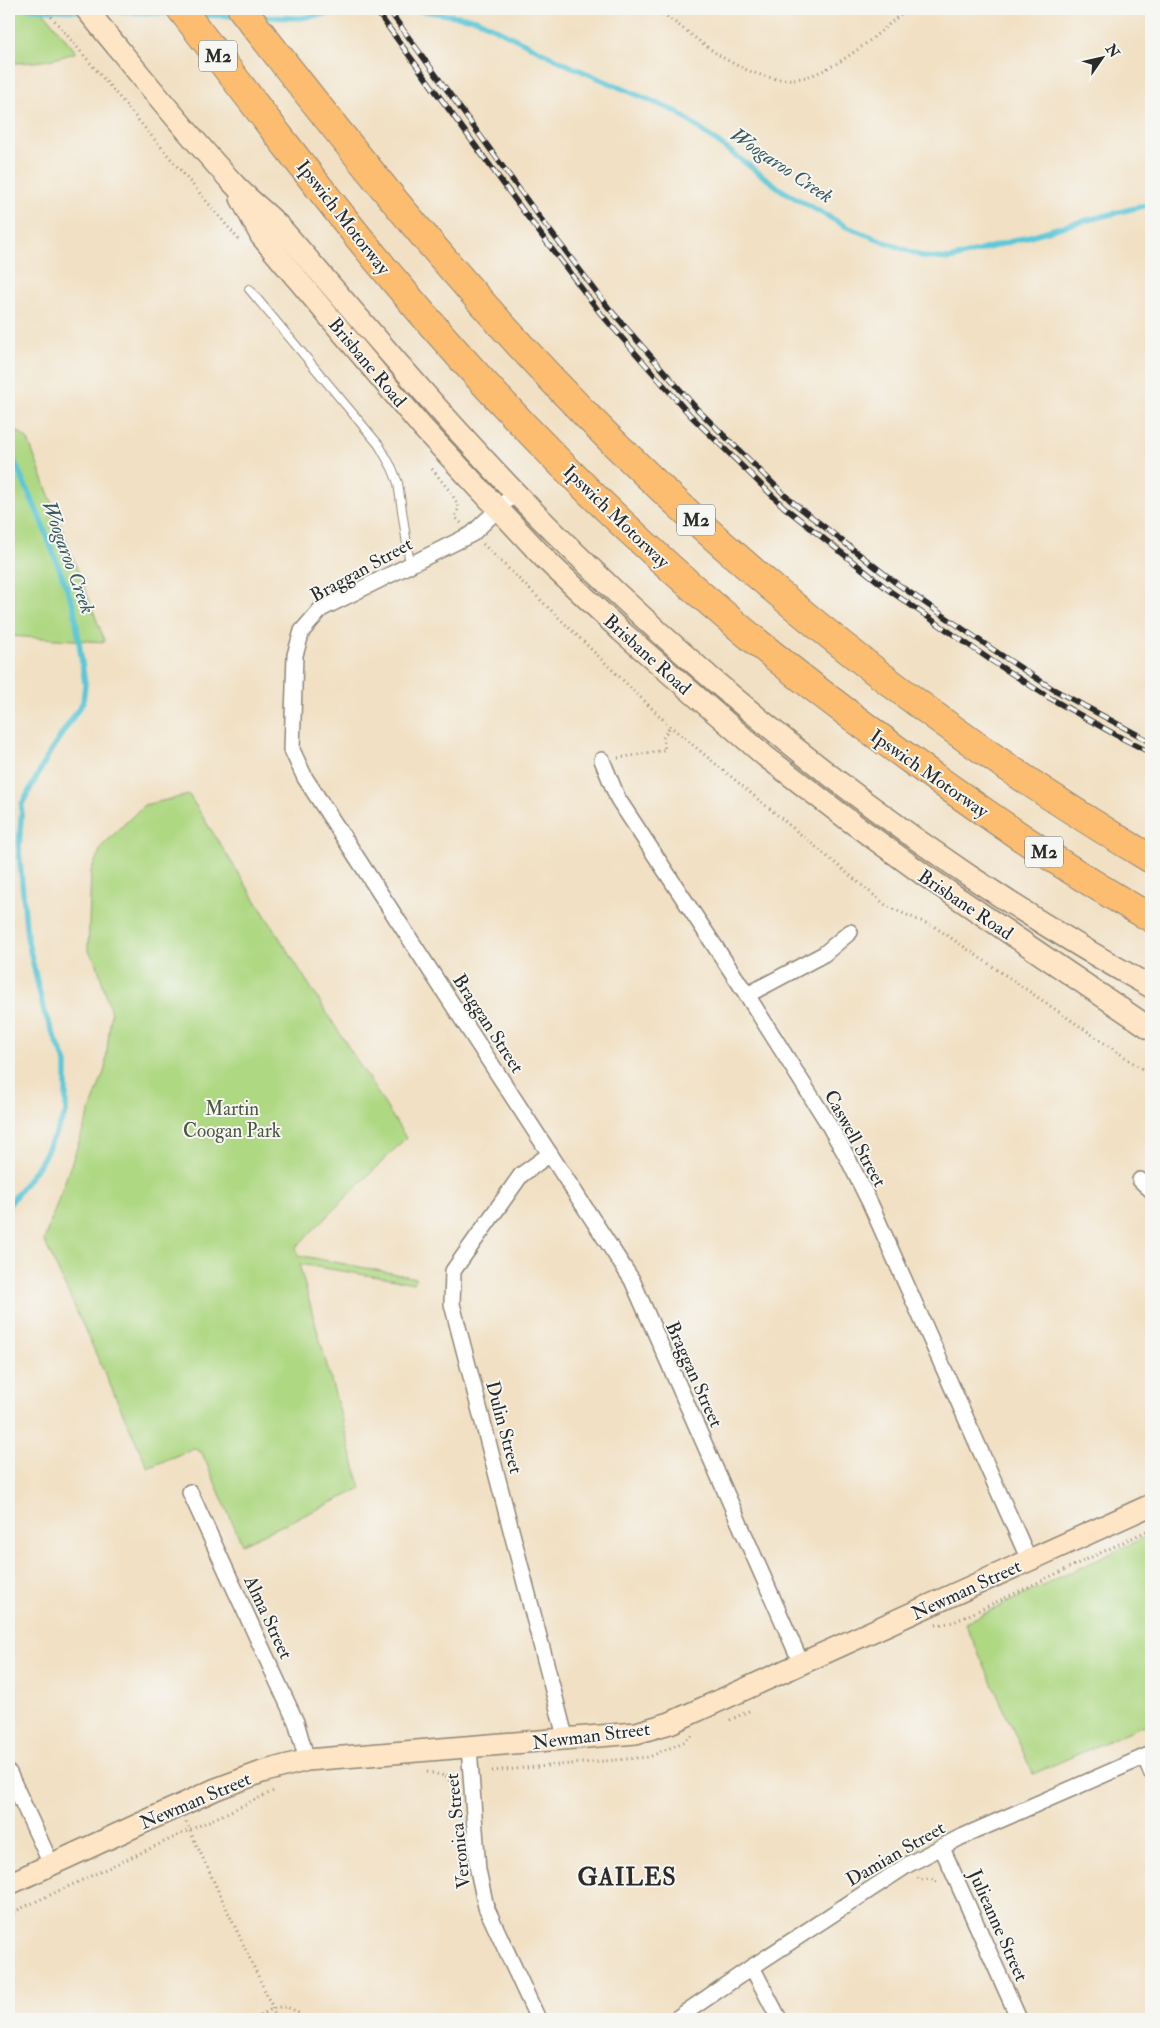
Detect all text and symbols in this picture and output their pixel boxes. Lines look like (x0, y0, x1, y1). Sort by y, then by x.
north arrow (1078, 32, 1128, 82)
road number: M2 (199, 40, 237, 72)
text: N (1101, 40, 1123, 61)
water label: Woogaroo Creek (726, 122, 838, 209)
street label: Ipswich Motorway (290, 155, 396, 281)
street label: Brisbane Road (323, 313, 412, 413)
street label: Ipswich Motorway (557, 460, 675, 575)
water label: Woogaroo Creek (37, 497, 100, 617)
road number: M2 (677, 504, 715, 536)
street label: Braggan Street (306, 532, 417, 608)
street label: Brisbane Road (599, 609, 697, 701)
street label: Ipswich Motorway (865, 724, 994, 825)
road number: M2 (1025, 836, 1063, 868)
street label: Brisbane Road (913, 864, 1018, 946)
street label: Braggan Street (447, 969, 529, 1078)
street label: Caswell Street (819, 1086, 892, 1191)
park label: Martin Coogan Park (183, 1097, 281, 1143)
street label: Braggan Street (660, 1318, 728, 1431)
street label: Dulin Street (480, 1378, 528, 1476)
street label: Newman Street (908, 1554, 1025, 1626)
street label: Alma Street (238, 1571, 298, 1663)
street label: Newman Street (531, 1717, 651, 1755)
street label: Newman Street (136, 1767, 255, 1835)
street label: Veronica Street (440, 1772, 476, 1890)
street label: Damian Street (842, 1816, 949, 1892)
district label: GAILES (577, 1862, 677, 1893)
street label: Julieanne Street (962, 1865, 1033, 1985)

